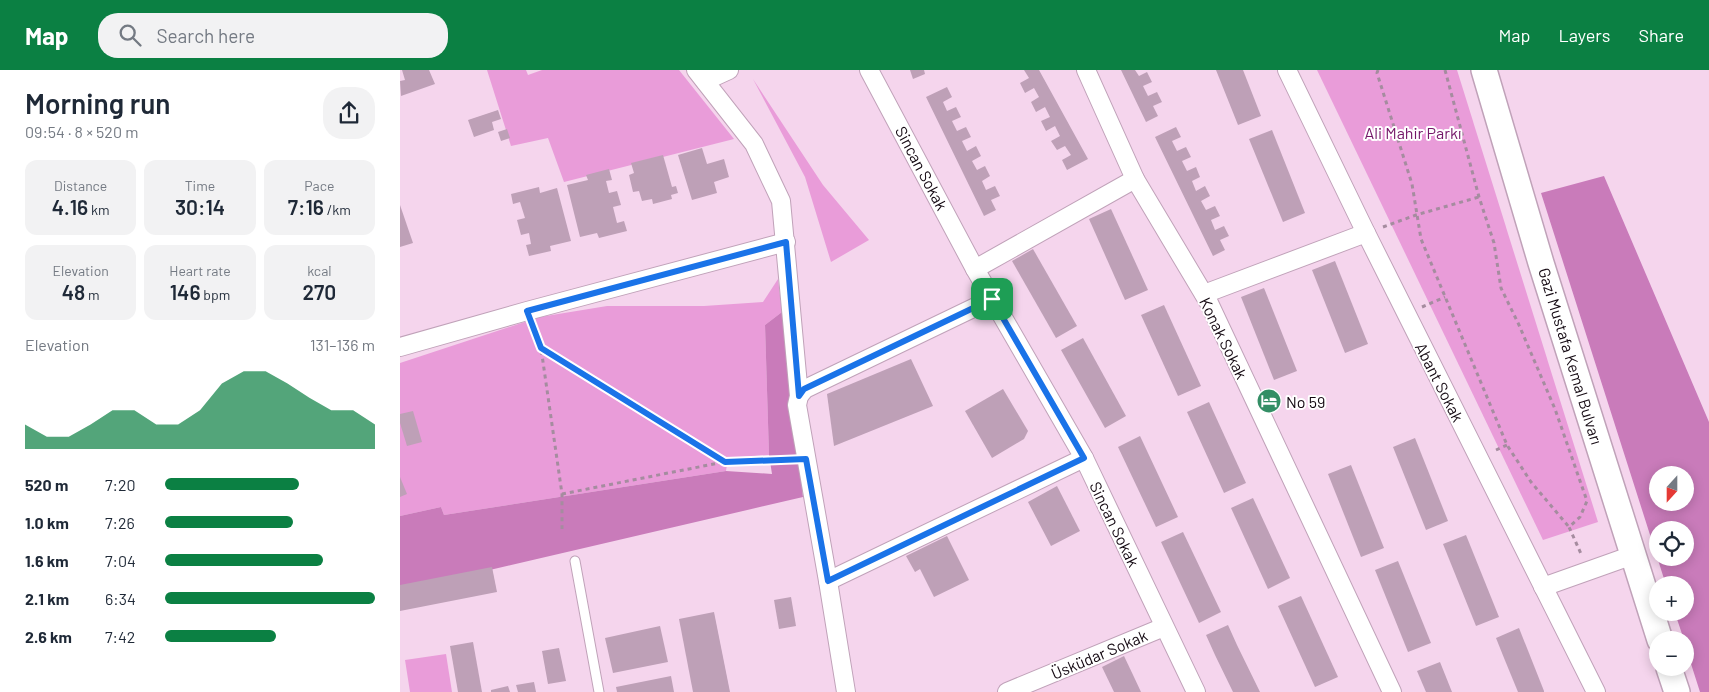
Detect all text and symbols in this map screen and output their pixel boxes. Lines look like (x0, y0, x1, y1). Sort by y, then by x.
search box (98, 13, 448, 58)
text: Map (25, 21, 68, 50)
icon: search (116, 21, 144, 49)
text: Search here (156, 24, 255, 47)
text: Map (1498, 24, 1530, 46)
text: Layers (1558, 24, 1611, 46)
text: Share (1639, 24, 1684, 46)
text: Morning run (25, 86, 171, 120)
button: share (323, 87, 375, 139)
text: 09:54 · 8 × 520 m (25, 122, 138, 141)
street label: Sincan Sokak (892, 123, 952, 213)
park label: Ali Mahir Parkı (1365, 123, 1461, 142)
text: Distance (54, 177, 107, 194)
text: Time (185, 177, 215, 194)
text: Pace (304, 177, 334, 194)
text: 4.16 (52, 194, 88, 219)
text: 30:14 (175, 194, 225, 219)
text: 7:16 (288, 194, 324, 219)
text: km (88, 201, 110, 218)
text: /km (324, 201, 351, 218)
text: Elevation (52, 262, 109, 279)
text: Heart rate (169, 262, 231, 279)
text: kcal (307, 262, 332, 279)
street label: Gazi Mustafa Kemal Bulvarı (1535, 265, 1607, 447)
pin (971, 278, 1013, 320)
text: 48 (62, 279, 85, 304)
text: 146 (170, 279, 201, 304)
text: 270 (302, 279, 336, 304)
icon: arrive (978, 285, 1006, 313)
text: m (85, 286, 100, 303)
text: bpm (201, 286, 230, 303)
street label: Konak Sokak (1196, 294, 1252, 382)
text: Elevation (25, 335, 89, 354)
text: 131–136 m (310, 335, 375, 354)
street label: Abant Sokak (1412, 339, 1468, 425)
hotel icon: No 59 (1256, 388, 1282, 414)
place label: No 59 (1286, 392, 1325, 411)
north arrow (1649, 466, 1694, 511)
map controls (1649, 466, 1694, 676)
text: 520 m (25, 475, 68, 494)
text: 7:20 (105, 475, 136, 494)
street label: Sincan Sokak (1086, 478, 1144, 570)
text: 1.0 km (25, 513, 69, 532)
text: 7:26 (105, 513, 135, 532)
button: locate (1649, 521, 1694, 566)
text: 1.6 km (25, 551, 69, 570)
text: 7:04 (105, 551, 136, 570)
button: + (1649, 576, 1694, 621)
text: 2.1 km (25, 589, 69, 608)
text: 6:34 (105, 589, 136, 608)
street label: Üsküdar Sokak (1048, 625, 1150, 683)
text: 2.6 km (25, 627, 72, 646)
text: 7:42 (105, 627, 135, 646)
button: − (1649, 631, 1694, 676)

